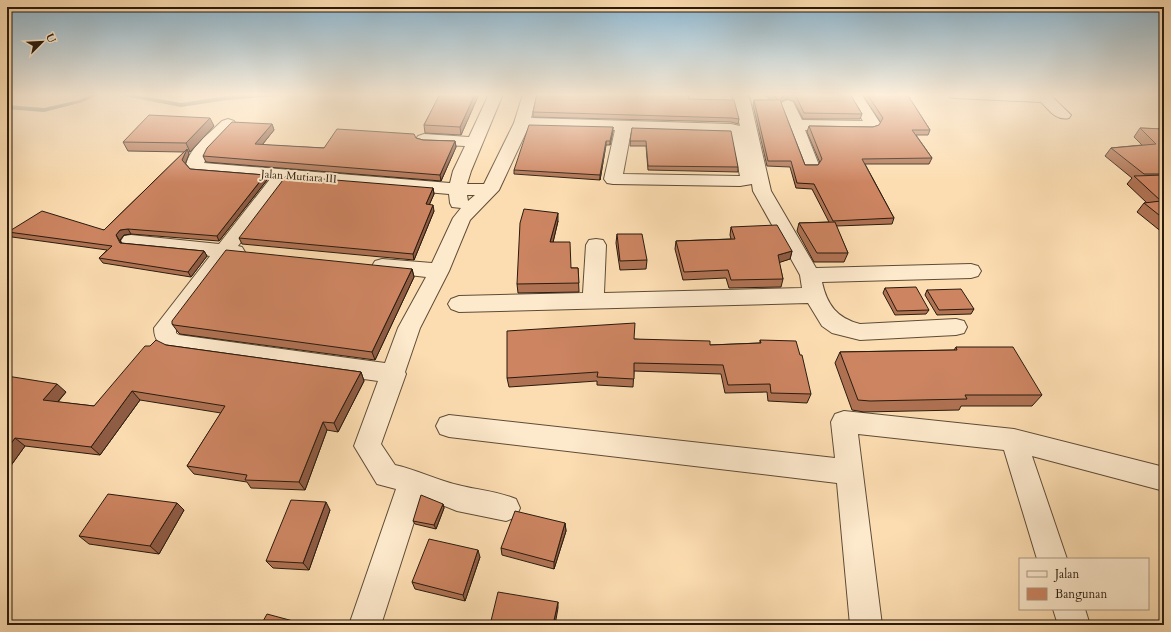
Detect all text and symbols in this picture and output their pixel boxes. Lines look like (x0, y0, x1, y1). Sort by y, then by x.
north arrow (22, 22, 62, 62)
text: U (42, 31, 59, 45)
street label: Jalan Mutiara III (259, 166, 338, 187)
legend (1019, 558, 1149, 610)
text: Jalan (1053, 566, 1079, 582)
text: Bangunan (1055, 586, 1107, 602)

